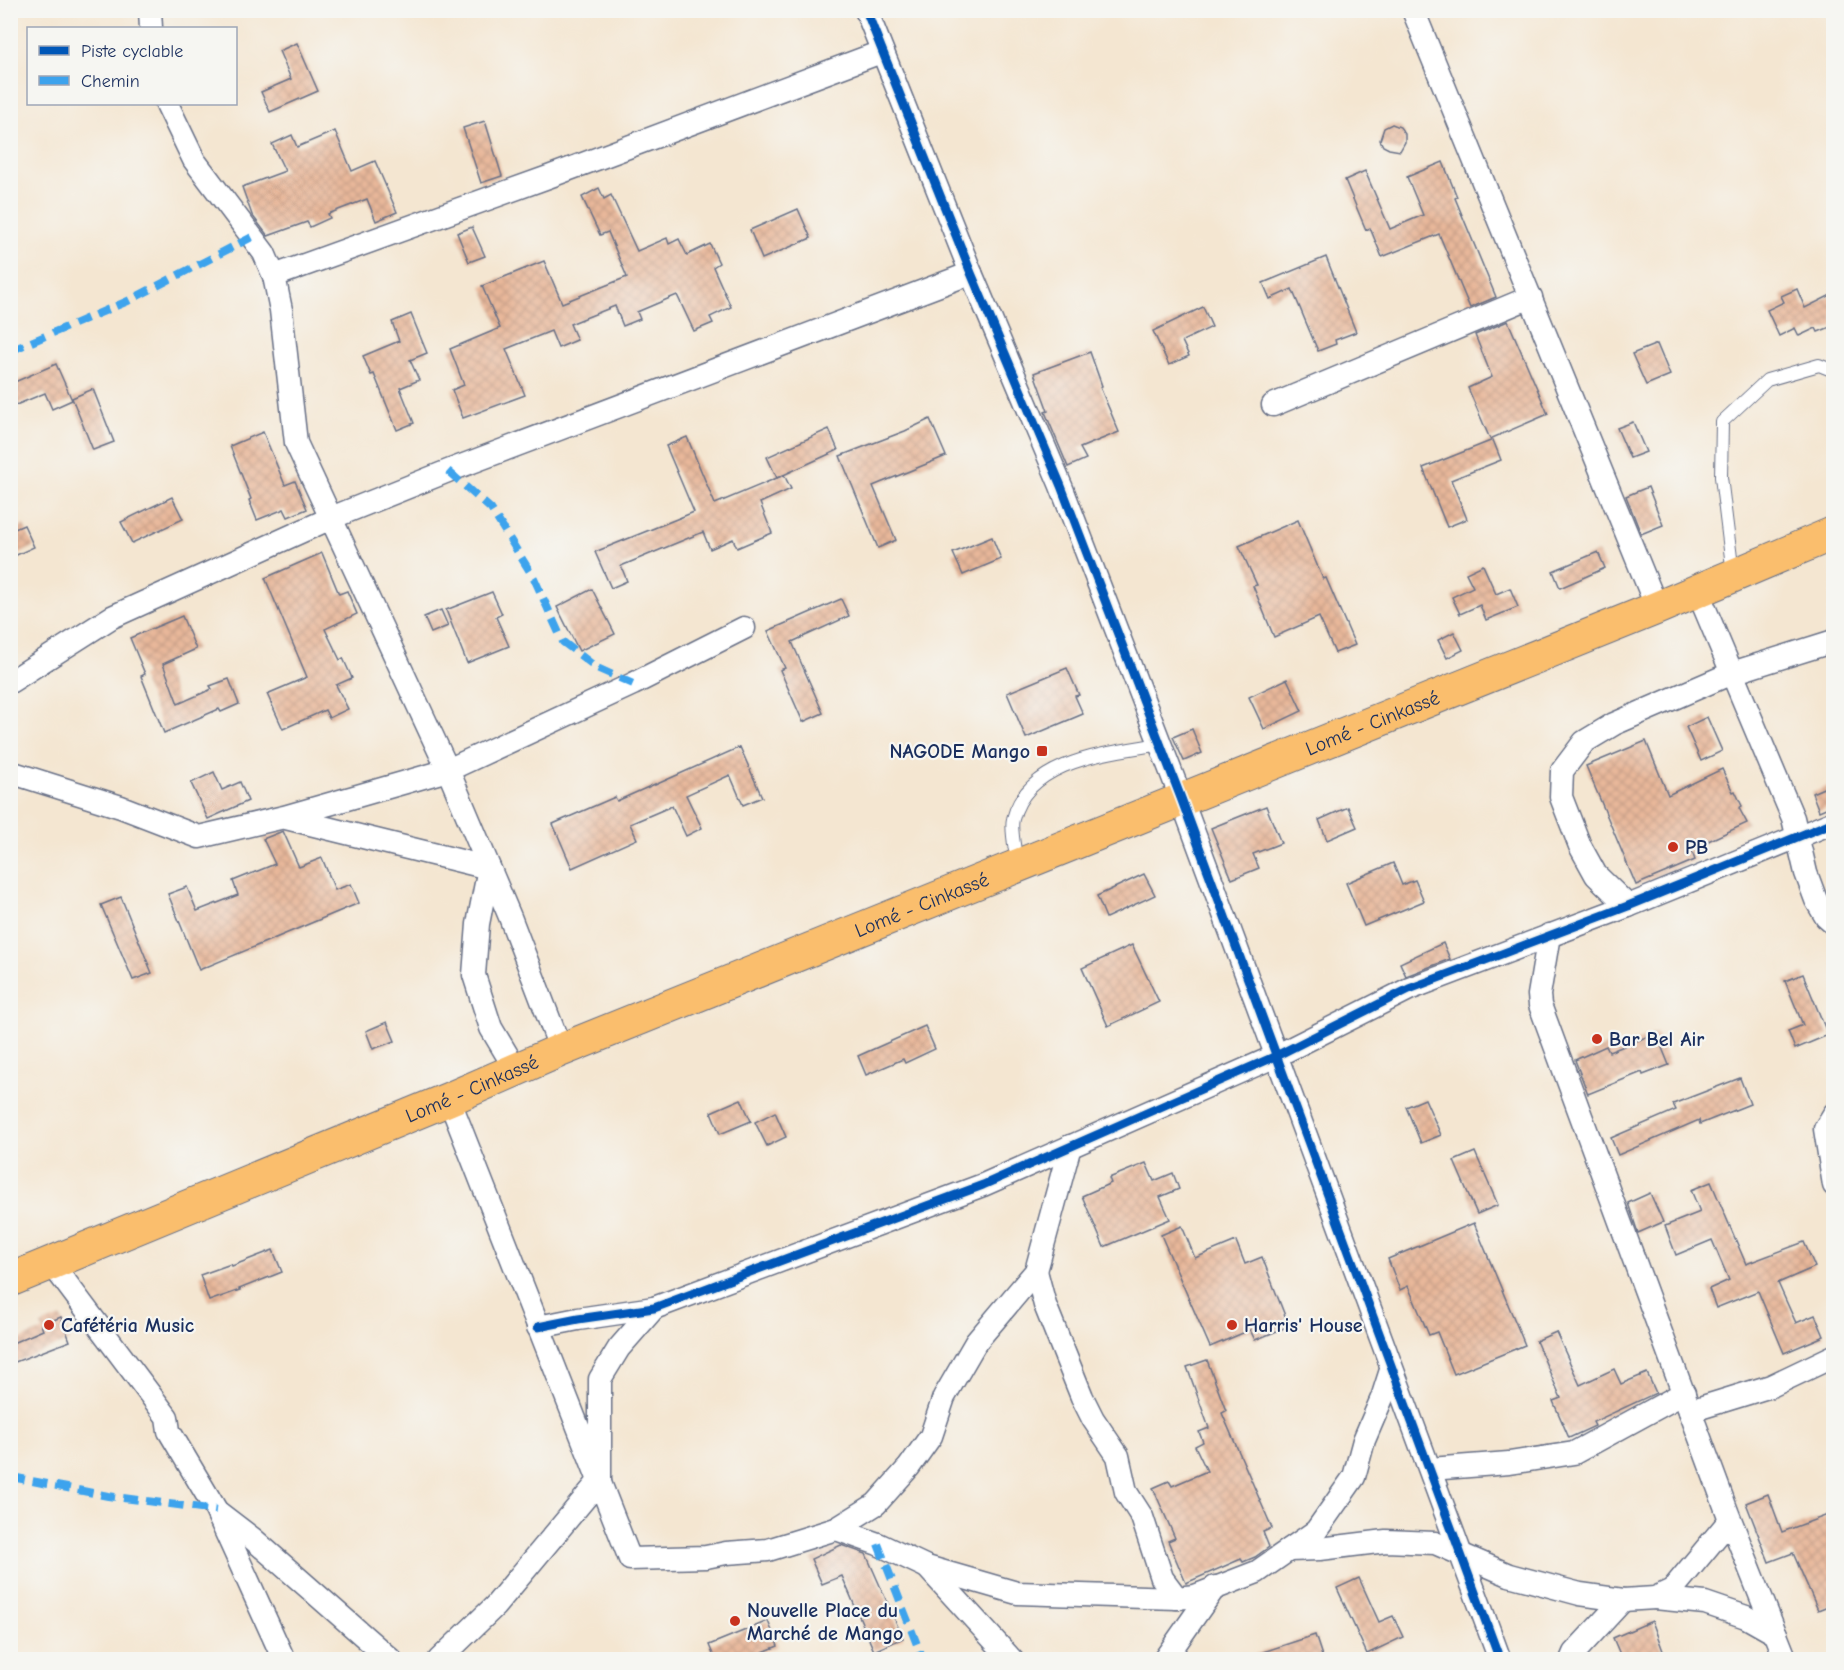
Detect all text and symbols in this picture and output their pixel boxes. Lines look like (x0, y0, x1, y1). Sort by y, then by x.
legend (27, 27, 237, 105)
text: Piste cyclable (81, 41, 183, 62)
text: Chemin (81, 71, 140, 92)
street label: Lomé - Cinkassé (1302, 685, 1443, 760)
place label: NAGODE Mango (890, 740, 1030, 763)
marker: NAGODE Mango (1035, 744, 1049, 758)
place label: PB (1685, 836, 1708, 859)
marker: PB (1666, 840, 1680, 854)
street label: Lomé - Cinkassé (851, 867, 992, 942)
place label: Bar Bel Air (1609, 1028, 1704, 1051)
marker: Bar Bel Air (1590, 1032, 1604, 1046)
street label: Lomé - Cinkassé (402, 1050, 542, 1127)
place label: Cafétéria Music (61, 1314, 195, 1337)
place label: Harris' House (1244, 1314, 1363, 1337)
marker: Cafétéria Music (42, 1318, 56, 1332)
marker: Harris' House (1225, 1318, 1239, 1332)
place label: Nouvelle Place du Marché de Mango (747, 1599, 903, 1645)
marker: Nouvelle Place du Marché de Mango (728, 1614, 742, 1628)

